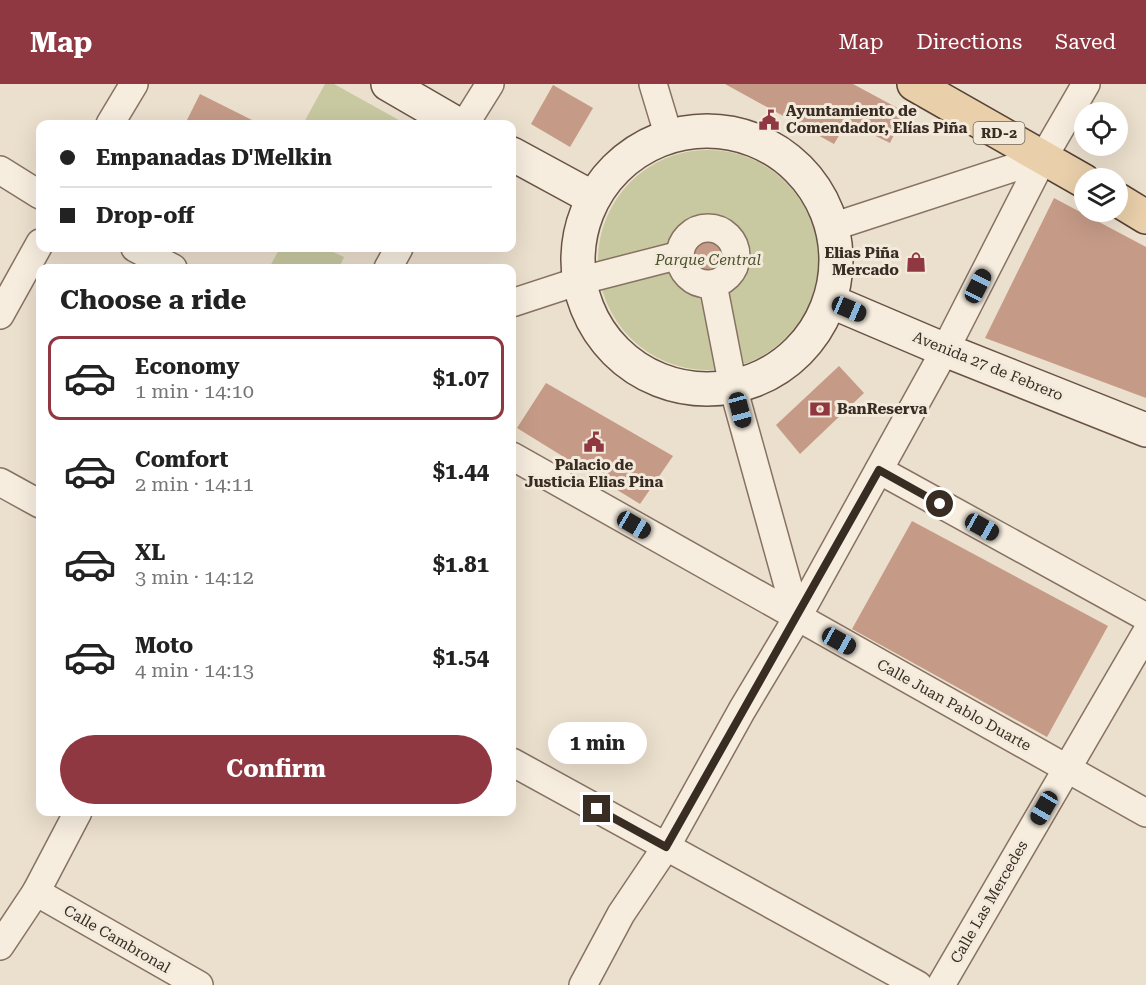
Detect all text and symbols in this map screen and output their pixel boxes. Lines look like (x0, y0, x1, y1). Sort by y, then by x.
text: Map (30, 26, 92, 59)
text: Map (839, 30, 883, 54)
text: Directions (916, 30, 1022, 54)
text: Saved (1055, 30, 1116, 54)
place label: Ayuntamiento de Comendador, Elías Piña (786, 102, 968, 137)
map controls (1074, 102, 1128, 222)
button: locate (1074, 102, 1128, 156)
public building icon: Ayuntamiento de Comendador, Elías Piña (757, 108, 781, 132)
road number: RD-2 (974, 122, 1024, 144)
text: Empanadas D'Melkin (96, 145, 332, 170)
button: layers (1074, 168, 1128, 222)
text: Drop-off (96, 203, 194, 228)
place label: Elias Piña Mercado (824, 244, 899, 279)
shop icon: Elias Piña Mercado (904, 250, 928, 274)
park label: Parque Central (654, 251, 762, 269)
car (962, 266, 994, 306)
text: Choose a ride (60, 284, 246, 316)
car (829, 294, 869, 324)
street label: Avenida 27 de Febrero (910, 328, 1066, 404)
icon: car (63, 351, 117, 405)
text: Economy (135, 354, 239, 379)
text: $1.07 (433, 366, 489, 391)
text: 1 min · 14:10 (135, 379, 254, 403)
car (727, 390, 753, 430)
bank icon: BanReserva (808, 397, 832, 421)
place label: BanReserva (837, 400, 927, 418)
public building icon: Palacio de Justicia Elias Pina (582, 430, 606, 454)
icon: car (63, 444, 117, 498)
text: Comfort (135, 447, 228, 472)
place label: Palacio de Justicia Elias Pina (525, 456, 663, 491)
text: $1.44 (433, 459, 489, 484)
text: 2 min · 14:11 (135, 472, 254, 496)
route start (926, 490, 953, 517)
car (614, 508, 654, 542)
car (962, 510, 1002, 544)
icon: car (63, 537, 117, 591)
text: XL (135, 540, 165, 565)
text: $1.81 (433, 552, 489, 577)
text: 3 min · 14:12 (135, 565, 254, 589)
car (819, 624, 859, 658)
icon: car (63, 630, 117, 684)
text: Moto (135, 633, 193, 658)
text: $1.54 (433, 645, 489, 670)
street label: Calle Juan Pablo Duarte (874, 655, 1034, 755)
text: 4 min · 14:13 (135, 658, 254, 682)
callout: 1 min (548, 722, 646, 764)
text: 1 min (570, 731, 625, 755)
button: Confirm (60, 735, 492, 804)
car (1027, 788, 1061, 828)
route end (583, 795, 610, 822)
street label: Calle Las Mercedes (947, 837, 1031, 967)
street label: Calle Cambronal (61, 901, 174, 977)

